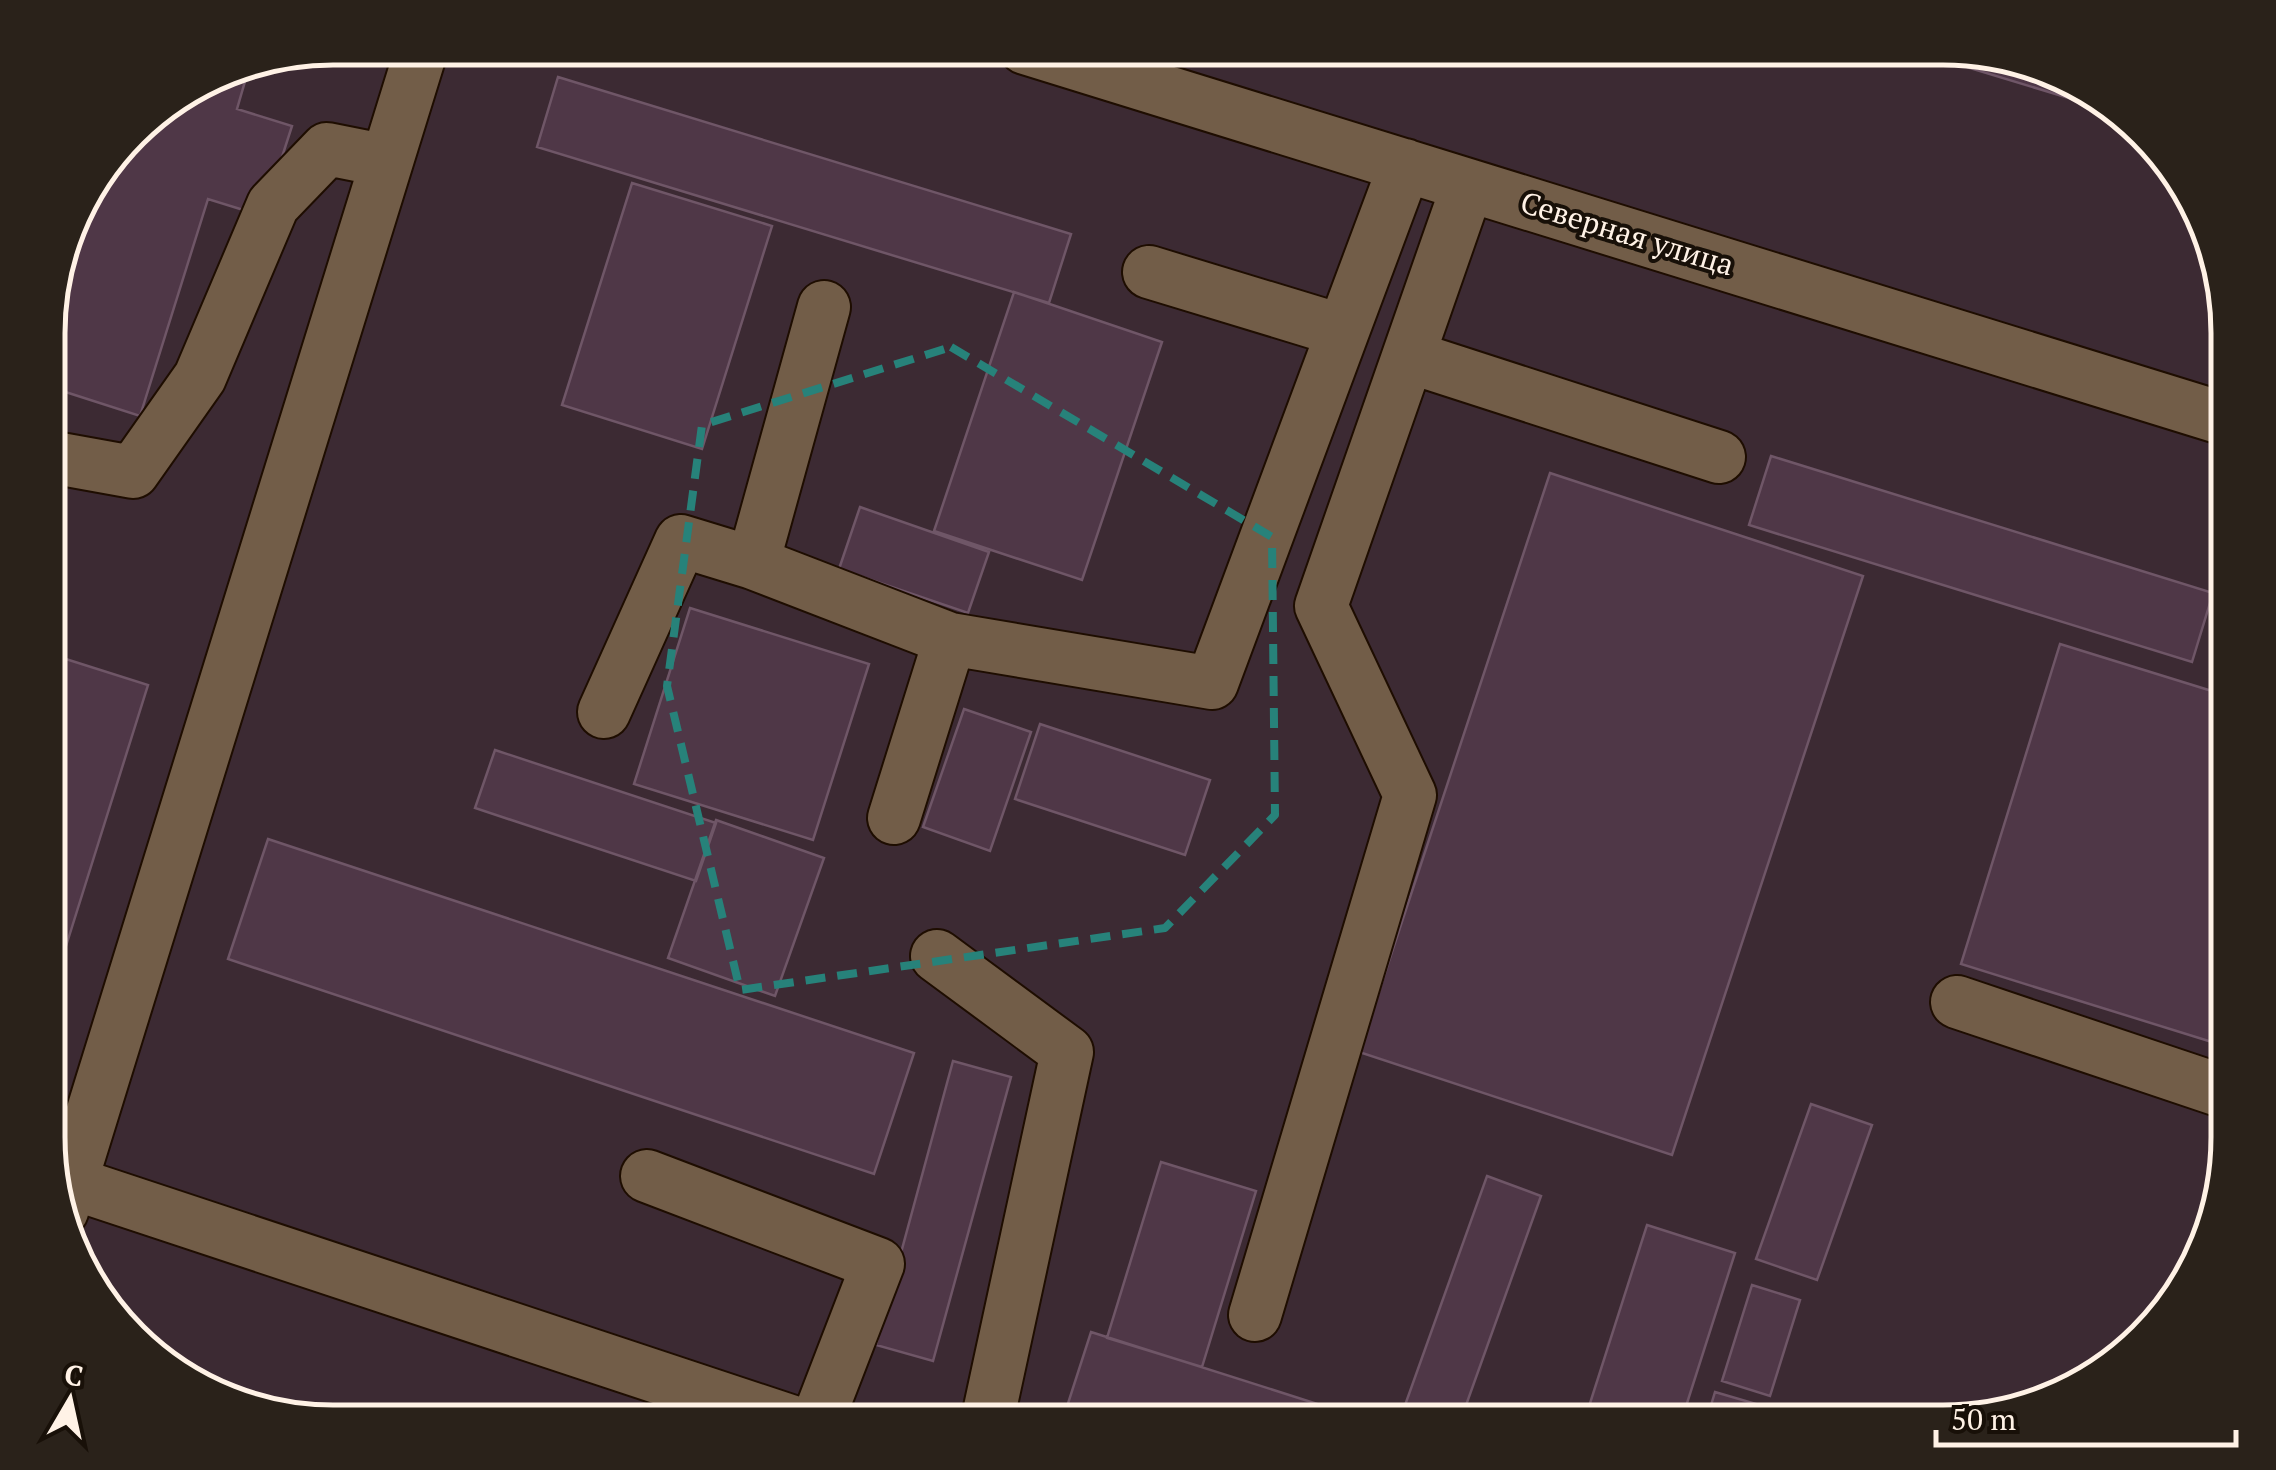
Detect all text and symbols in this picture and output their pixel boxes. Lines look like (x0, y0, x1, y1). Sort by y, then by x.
street label: Северная улица (1516, 182, 1739, 284)
north arrow (20, 1350, 120, 1450)
text: С (62, 1355, 86, 1395)
scale bar (1936, 1385, 2236, 1447)
text: 50 m (1951, 1399, 2016, 1439)

